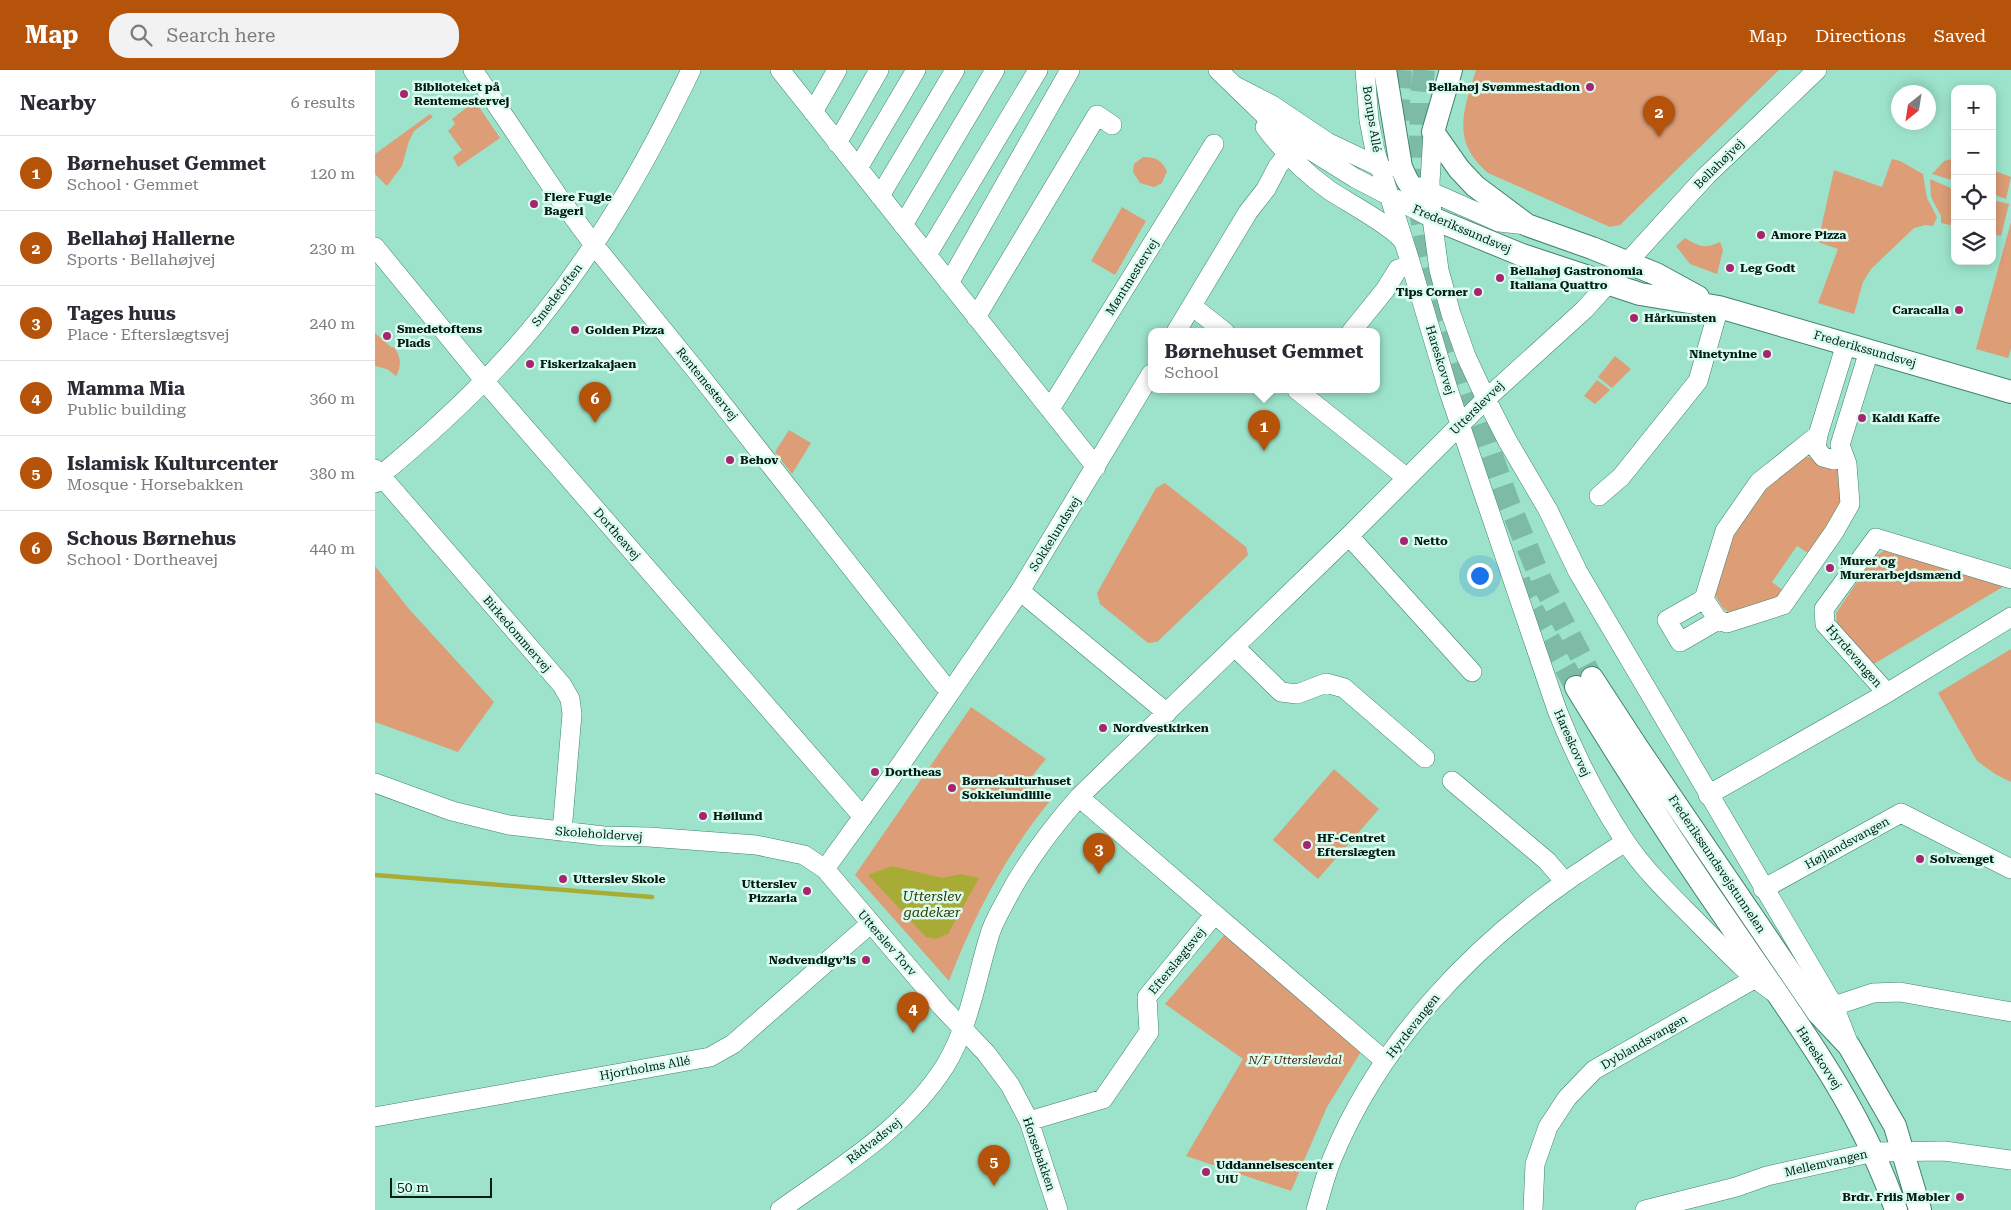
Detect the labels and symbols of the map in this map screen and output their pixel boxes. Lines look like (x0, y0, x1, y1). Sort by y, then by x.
place label: Biblioteket på Rentemestervej (414, 80, 510, 108)
place label: Bellahøj Svømmestadion (1428, 80, 1580, 94)
marker: Bellahøj Svømmestadion (1584, 81, 1596, 93)
street label: Borups Allé (1360, 85, 1384, 154)
north arrow (1891, 85, 1936, 130)
marker: Biblioteket på Rentemestervej (398, 88, 410, 100)
pin: 2 (1643, 96, 1675, 137)
street label: Bellahøjvej (1691, 136, 1747, 192)
place label: Flere Fugle Bageri (544, 190, 612, 218)
marker: Flere Fugle Bageri (528, 198, 540, 210)
street label: Frederikssundsvej (1411, 202, 1513, 256)
place label: Amore Pizza (1771, 228, 1846, 242)
marker: Amore Pizza (1755, 229, 1767, 241)
street label: Møntmestervej (1103, 236, 1161, 318)
street label: Smedetoften (529, 261, 585, 329)
place label: Leg Godt (1740, 261, 1795, 275)
marker: Leg Godt (1724, 262, 1736, 274)
place label: Bellahøj Gastronomia Italiana Quattro (1510, 264, 1643, 292)
marker: Bellahøj Gastronomia Italiana Quattro (1494, 272, 1506, 284)
place label: Tips Corner (1396, 285, 1469, 299)
marker: Tips Corner (1472, 286, 1484, 298)
place label: Caracalla (1892, 303, 1949, 317)
marker: Caracalla (1953, 304, 1965, 316)
place label: Hårkunsten (1644, 311, 1716, 325)
marker: Hårkunsten (1628, 312, 1640, 324)
place label: Smedetoftens Plads (397, 322, 482, 350)
place label: Golden Pizza (585, 323, 664, 337)
marker: Golden Pizza (569, 324, 581, 336)
street label: Hareskovvej (1423, 324, 1457, 396)
street label: Frederikssundsvej (1812, 328, 1918, 370)
marker: Smedetoftens Plads (381, 330, 393, 342)
street label: Rentemestervej (673, 345, 741, 423)
place label: Ninetynine (1689, 347, 1757, 361)
marker: Ninetynine (1761, 348, 1773, 360)
place label: Fiskerizakajaen (540, 357, 636, 371)
marker: Fiskerizakajaen (524, 358, 536, 370)
street label: Utterslevvej (1447, 378, 1507, 438)
pin: 6 (579, 382, 611, 423)
pin: 1 (1248, 410, 1280, 451)
place label: Kaldi Kaffe (1872, 411, 1940, 425)
marker: Kaldi Kaffe (1856, 412, 1868, 424)
place label: Behov (740, 453, 779, 467)
marker: Behov (724, 454, 736, 466)
street label: Sokkelundsvej (1027, 494, 1083, 574)
street label: Dortheavej (591, 505, 643, 563)
place label: Netto (1414, 534, 1448, 548)
marker: Netto (1398, 535, 1410, 547)
place label: Murer og Murerarbejdsmænd (1840, 554, 1961, 582)
marker: Murer og Murerarbejdsmænd (1824, 562, 1836, 574)
your location (1467, 563, 1493, 589)
street label: Birkedommervej (480, 593, 554, 675)
street label: Hyrdevangen (1823, 622, 1885, 690)
street label: Hareskovvej (1551, 707, 1593, 779)
place label: Nordvestkirken (1113, 721, 1209, 735)
marker: Nordvestkirken (1097, 722, 1109, 734)
place label: Dortheas (885, 765, 941, 779)
marker: Dortheas (869, 766, 881, 778)
place label: Børnekulturhuset Sokkelundlille (962, 774, 1071, 802)
marker: Børnekulturhuset Sokkelundlille (946, 782, 958, 794)
street label: Frederikssundsvejstunnelen (1666, 792, 1769, 936)
place label: Høilund (713, 809, 763, 823)
marker: Høilund (697, 810, 709, 822)
street label: Højlandsvangen (1802, 814, 1892, 872)
street label: Skoleholdervej (555, 824, 643, 844)
place label: HF-Centret Efterslægten (1317, 831, 1396, 859)
pin: 3 (1083, 833, 1115, 874)
marker: HF-Centret Efterslægten (1301, 839, 1313, 851)
place label: Solvænget (1930, 852, 1994, 866)
marker: Solvænget (1914, 853, 1926, 865)
place label: Utterslev Skole (573, 872, 666, 886)
marker: Utterslev Skole (557, 873, 569, 885)
place label: Utterslev Pizzaria (742, 877, 798, 905)
marker: Utterslev Pizzaria (801, 885, 813, 897)
water label: Utterslev gadekær (902, 888, 962, 920)
street label: Utterslev Torv (855, 907, 919, 979)
street label: Efterslægtsvej (1146, 925, 1208, 997)
place label: Nødvendigv’is (769, 953, 856, 967)
marker: Nødvendigv’is (860, 954, 872, 966)
street label: Hyrdevangen (1384, 991, 1443, 1061)
pin: 4 (897, 992, 929, 1033)
street label: Dyblandsvangen (1598, 1012, 1690, 1072)
street label: Hareskovvej (1794, 1024, 1844, 1092)
street label: Hjortholms Allé (599, 1053, 692, 1083)
park label: N/F Utterslevdal (1247, 1053, 1342, 1067)
street label: Rådvadsvej (844, 1115, 904, 1167)
street label: Horsebakken (1020, 1115, 1058, 1193)
pin: 5 (978, 1145, 1010, 1186)
street label: Mellemvangen (1783, 1147, 1869, 1179)
place label: Uddannelsescenter UiU (1216, 1158, 1334, 1186)
marker: Uddannelsescenter UiU (1200, 1166, 1212, 1178)
scale bar (390, 1175, 493, 1198)
place label: Brdr. Friis Møbler (1842, 1190, 1951, 1204)
marker: Brdr. Friis Møbler (1954, 1191, 1966, 1203)

